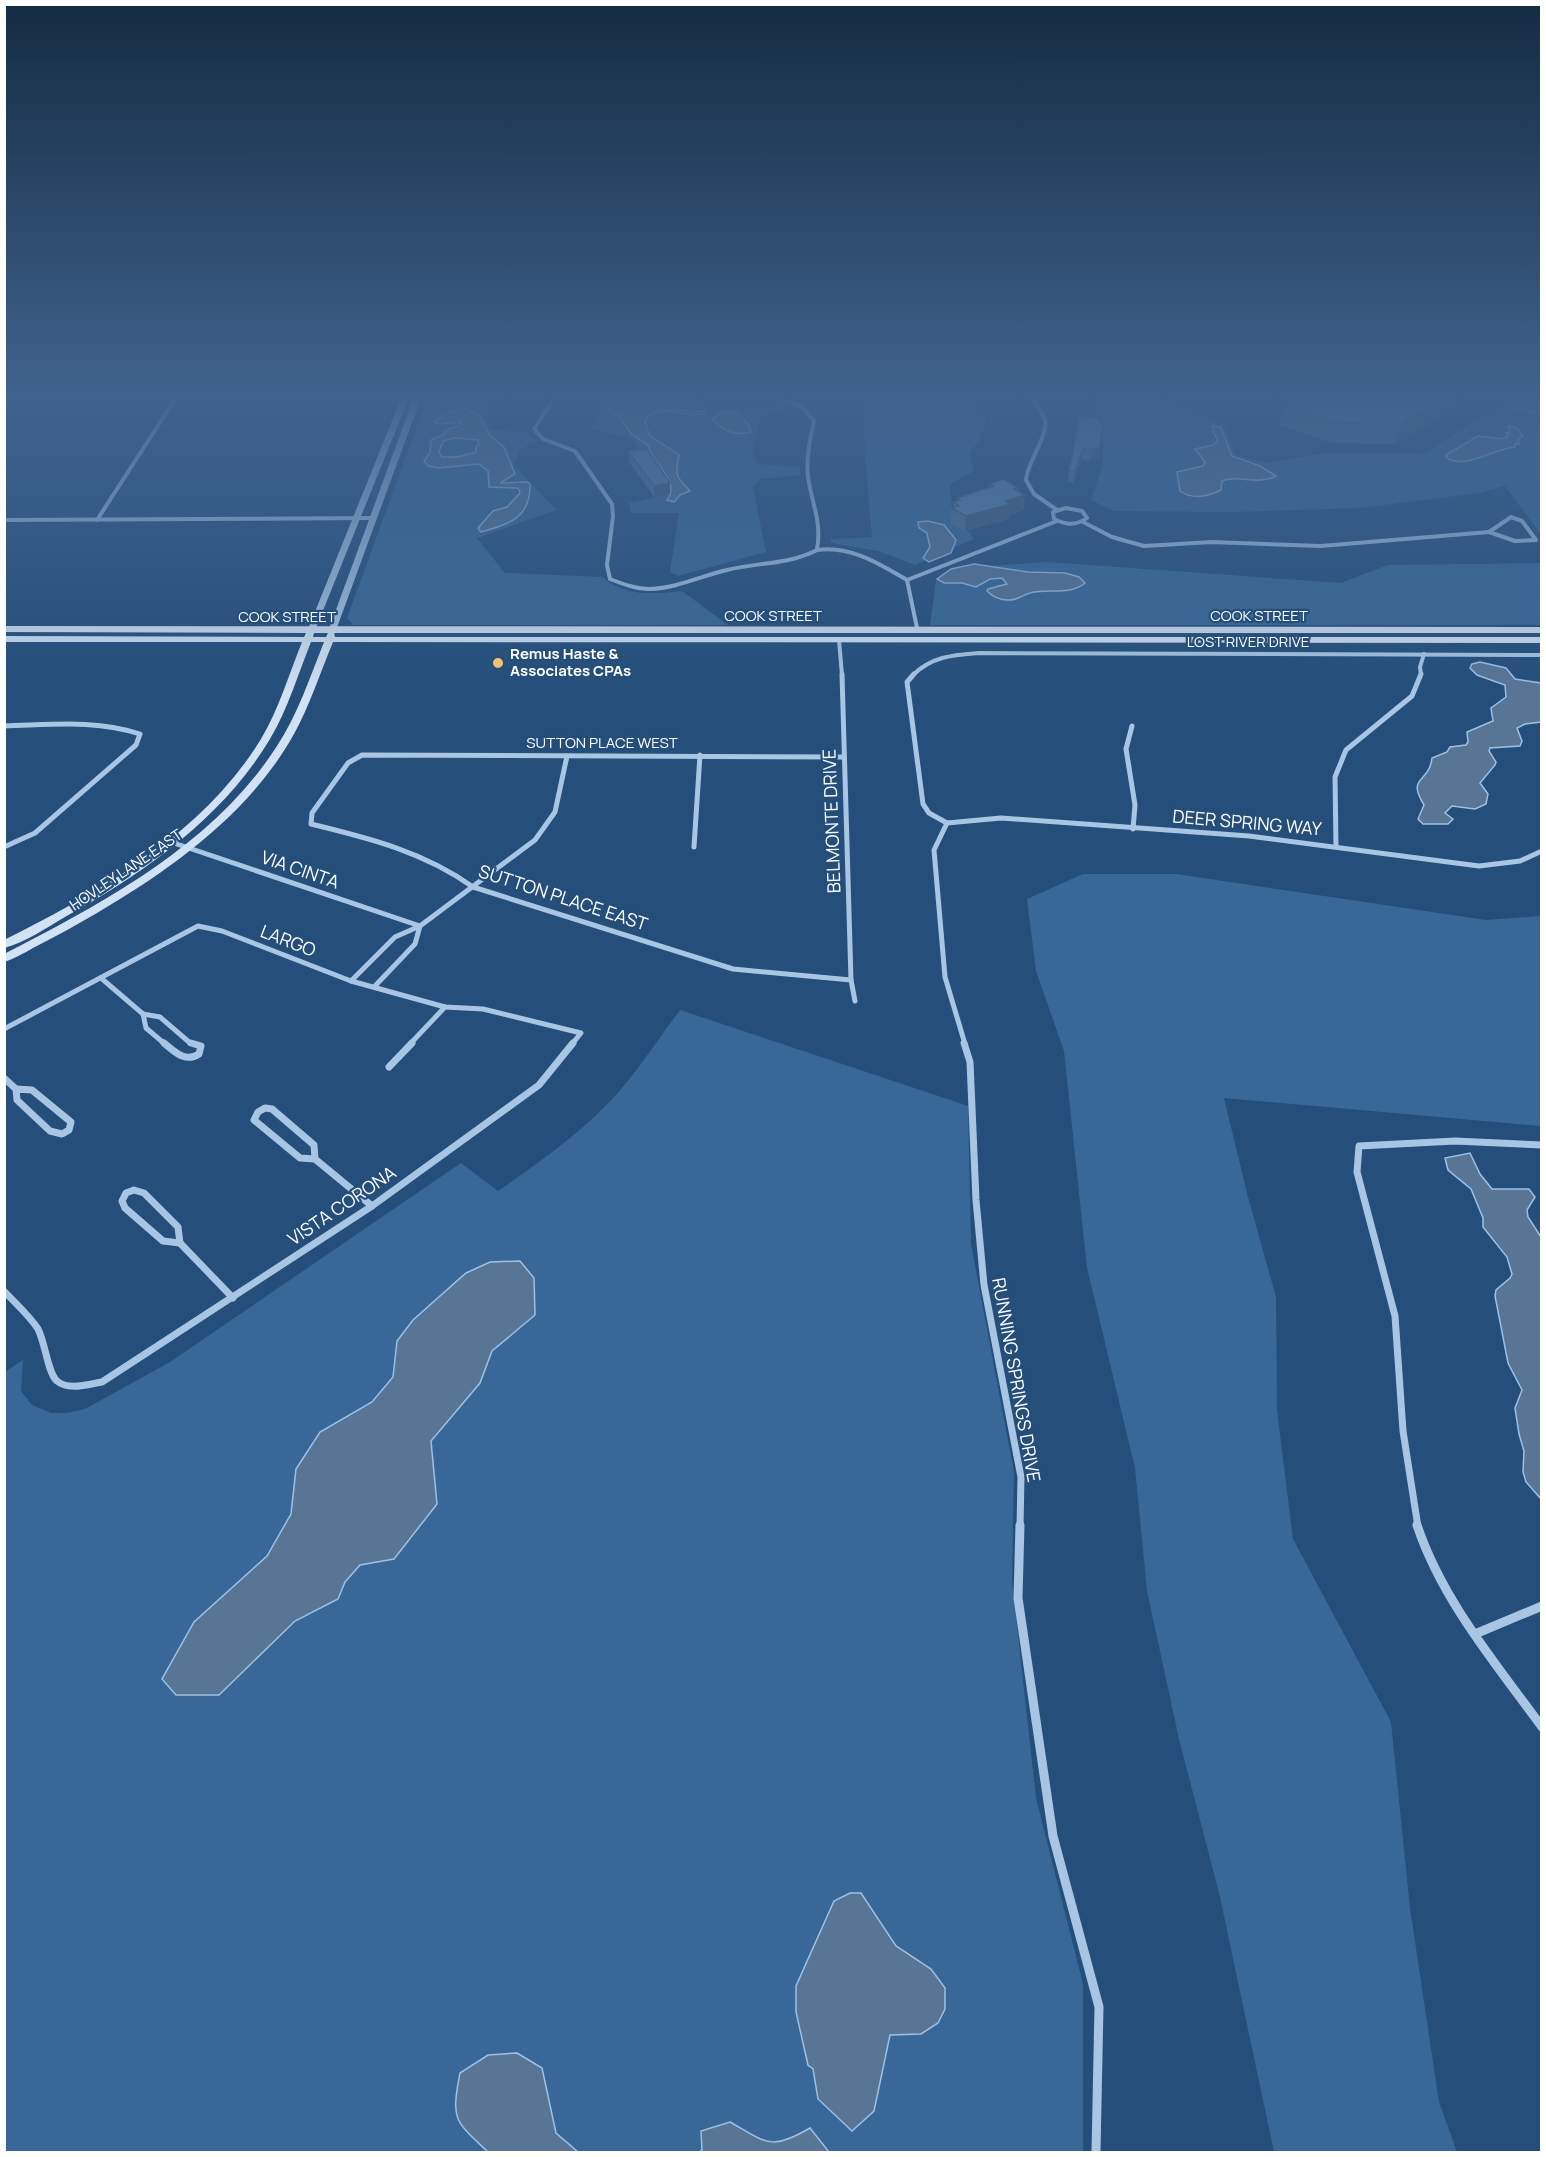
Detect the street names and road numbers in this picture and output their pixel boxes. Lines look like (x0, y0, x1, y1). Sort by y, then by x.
street label: COOK STREET (724, 605, 822, 626)
street label: COOK STREET (1210, 605, 1308, 626)
street label: COOK STREET (238, 606, 336, 627)
street label: LOST RIVER DRIVE (1187, 631, 1309, 652)
street label: SUTTON PLACE WEST (526, 732, 678, 753)
street label: BELMONTE DRIVE (816, 748, 846, 894)
street label: DEER SPRING WAY (1172, 804, 1324, 841)
street label: HOVLEY LANE EAST (65, 824, 186, 915)
street label: VIA CINTA (258, 844, 343, 894)
street label: SUTTON PLACE EAST (476, 858, 651, 936)
street label: LARGO (257, 919, 320, 962)
street label: VISTA CORONA (283, 1160, 401, 1250)
street label: RUNNING SPRINGS DRIVE (987, 1276, 1047, 1484)

